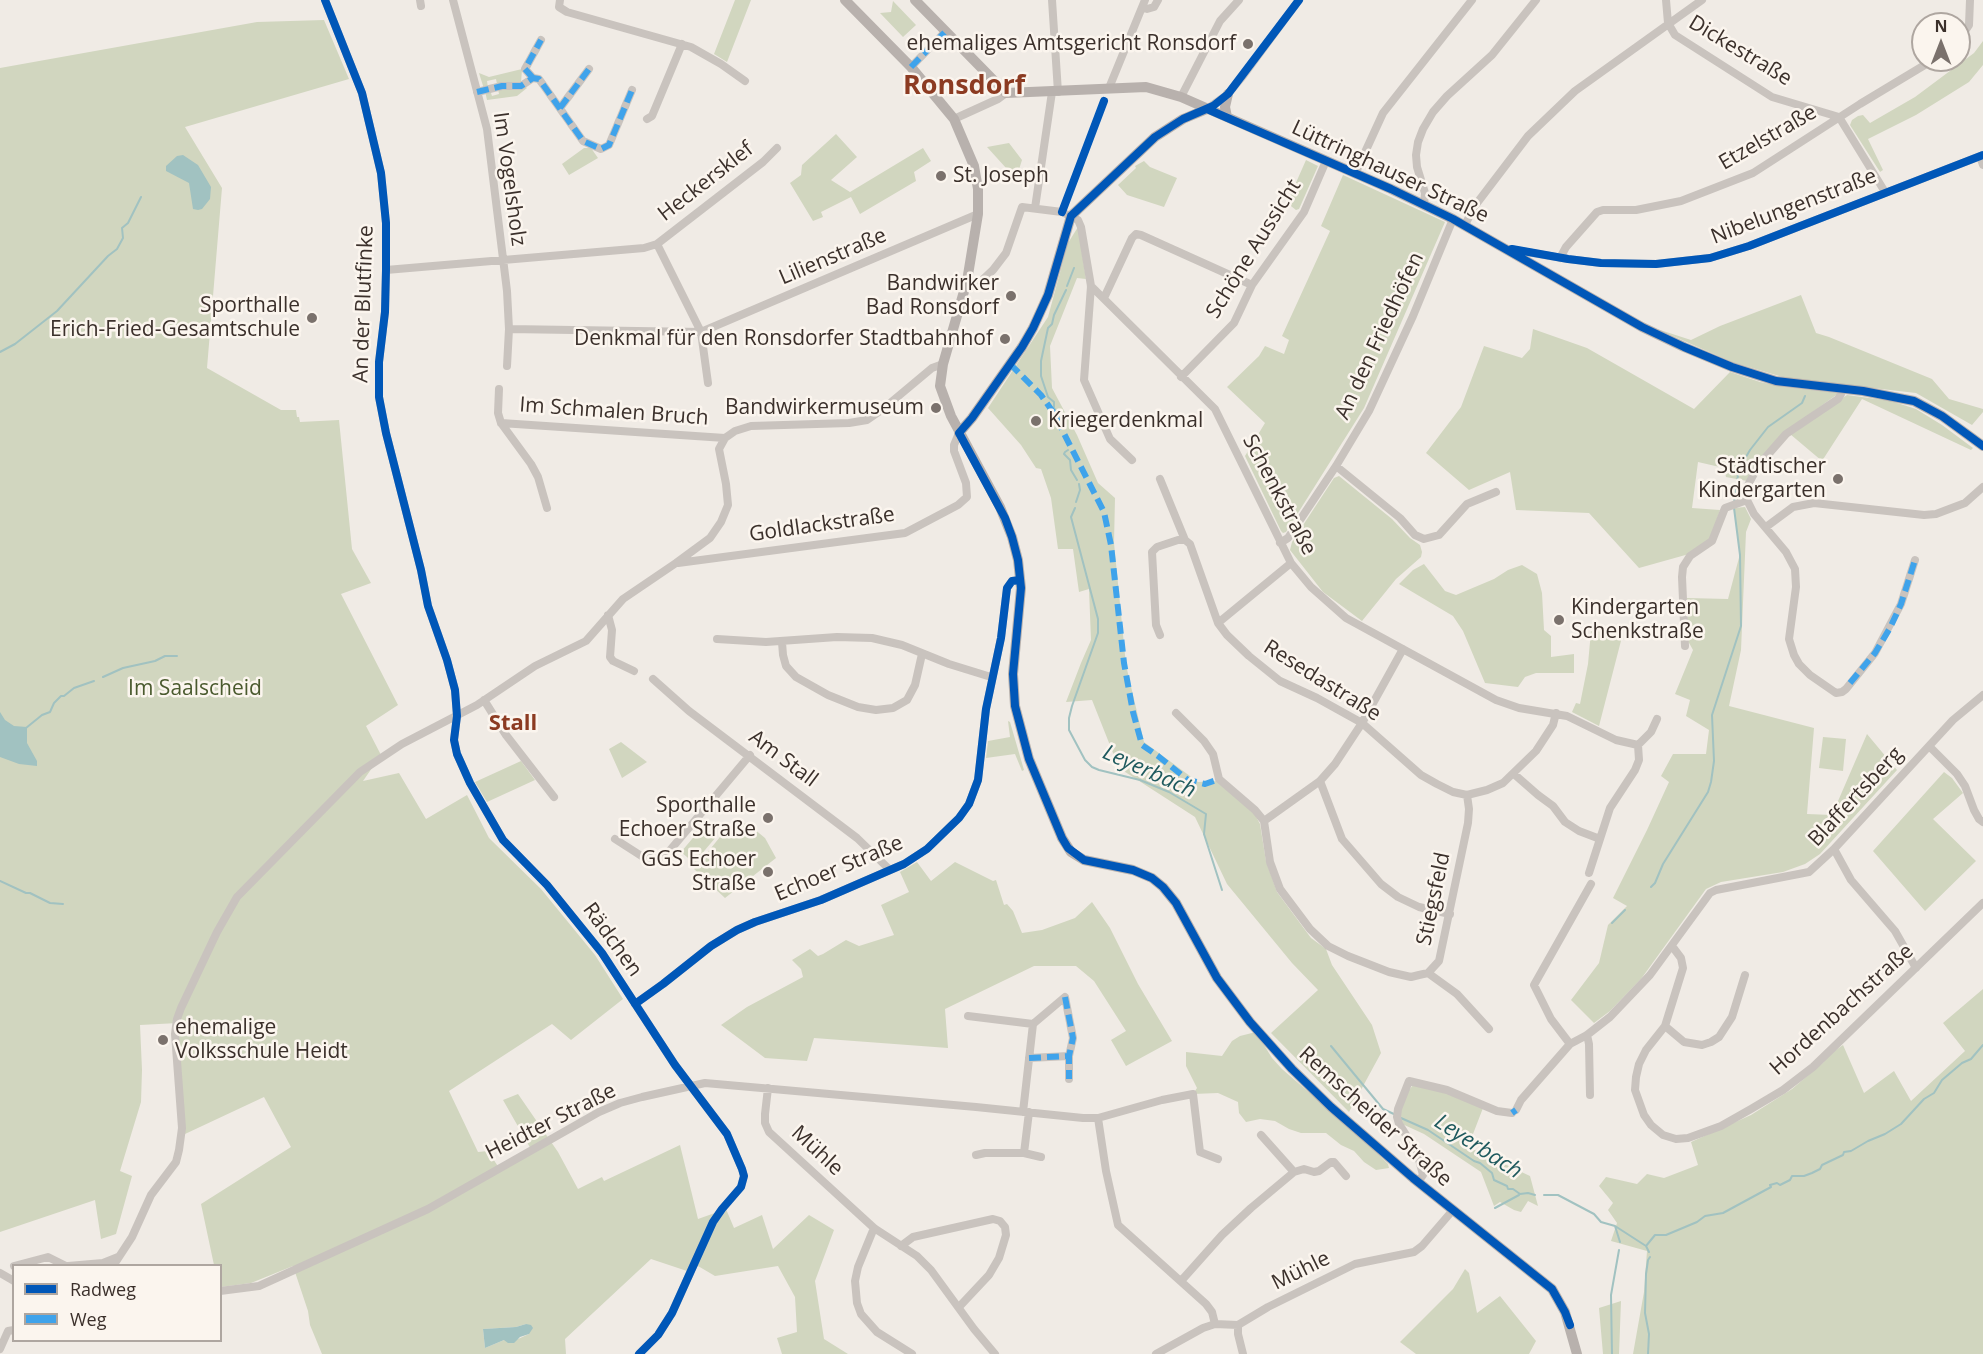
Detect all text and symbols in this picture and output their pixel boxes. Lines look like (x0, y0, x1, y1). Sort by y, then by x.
street label: Dickestraße (1684, 10, 1796, 92)
north arrow (1911, 12, 1971, 72)
text: N (1934, 15, 1948, 37)
place label: ehemaliges Amtsgericht Ronsdorf (906, 31, 1236, 57)
marker: ehemaliges Amtsgericht Ronsdorf (1241, 37, 1255, 51)
district label: Ronsdorf (903, 70, 1025, 102)
street label: Etzelstraße (1715, 100, 1821, 176)
street label: Im Vogelsholz (487, 110, 531, 248)
street label: Lüttringhauser Straße (1288, 115, 1492, 229)
street label: Heckersklef (653, 137, 759, 227)
place label: St. Joseph (953, 163, 1049, 189)
street label: Nibelungenstraße (1708, 164, 1880, 250)
marker: St. Joseph (934, 169, 948, 183)
street label: Schöne Aussicht (1201, 175, 1307, 323)
street label: Lilienstraße (776, 223, 890, 291)
street label: An der Blutfinke (349, 225, 379, 383)
street label: An den Friedhöfen (1330, 249, 1430, 423)
place label: Bandwirker Bad Ronsdorf (866, 271, 999, 321)
marker: Bandwirker Bad Ronsdorf (1004, 289, 1018, 303)
place label: Sporthalle Erich-Fried-Gesamtschule (50, 293, 300, 343)
marker: Sporthalle Erich-Fried-Gesamtschule (305, 311, 319, 325)
place label: Denkmal für den Ronsdorfer Stadtbahnhof (574, 326, 993, 352)
marker: Denkmal für den Ronsdorfer Stadtbahnhof (998, 332, 1012, 346)
street label: Im Schmalen Bruch (518, 393, 710, 431)
place label: Bandwirkermuseum (725, 395, 924, 421)
marker: Bandwirkermuseum (929, 401, 943, 415)
place label: Kriegerdenkmal (1048, 408, 1203, 434)
marker: Kriegerdenkmal (1029, 414, 1043, 428)
street label: Schenkstraße (1237, 430, 1321, 560)
place label: Städtischer Kindergarten (1698, 454, 1826, 504)
marker: Städtischer Kindergarten (1831, 472, 1845, 486)
street label: Goldlackstraße (748, 502, 896, 548)
place label: Kindergarten Schenkstraße (1571, 595, 1704, 645)
marker: Kindergarten Schenkstraße (1552, 613, 1566, 627)
street label: Resedastraße (1259, 635, 1385, 727)
park label: Im Saalscheid (128, 676, 262, 702)
district label: Stall (489, 711, 537, 737)
street label: Am Stall (744, 725, 822, 793)
water label: Leyerbach (1098, 740, 1200, 804)
street label: Blaffertsberg (1803, 742, 1909, 852)
place label: Sporthalle Echoer Straße (619, 793, 756, 843)
marker: Sporthalle Echoer Straße (761, 811, 775, 825)
street label: Echoer Straße (771, 831, 907, 907)
place label: GGS Echoer Straße (641, 847, 756, 897)
street label: Stiegsfeld (1412, 850, 1456, 948)
marker: GGS Echoer Straße (761, 865, 775, 879)
street label: Rädchen (577, 898, 647, 982)
street label: Hordenbachstraße (1765, 939, 1919, 1081)
place label: ehemalige Volksschule Heidt (175, 1015, 348, 1065)
marker: ehemalige Volksschule Heidt (156, 1033, 170, 1047)
street label: Remscheider Straße (1293, 1042, 1457, 1192)
street label: Heidter Straße (482, 1078, 620, 1166)
water label: Leyerbach (1429, 1109, 1527, 1185)
street label: Mühle (786, 1121, 848, 1181)
street label: Mühle (1268, 1246, 1334, 1296)
legend (12, 1264, 222, 1342)
text: Radweg (70, 1277, 136, 1301)
text: Weg (70, 1307, 107, 1331)

